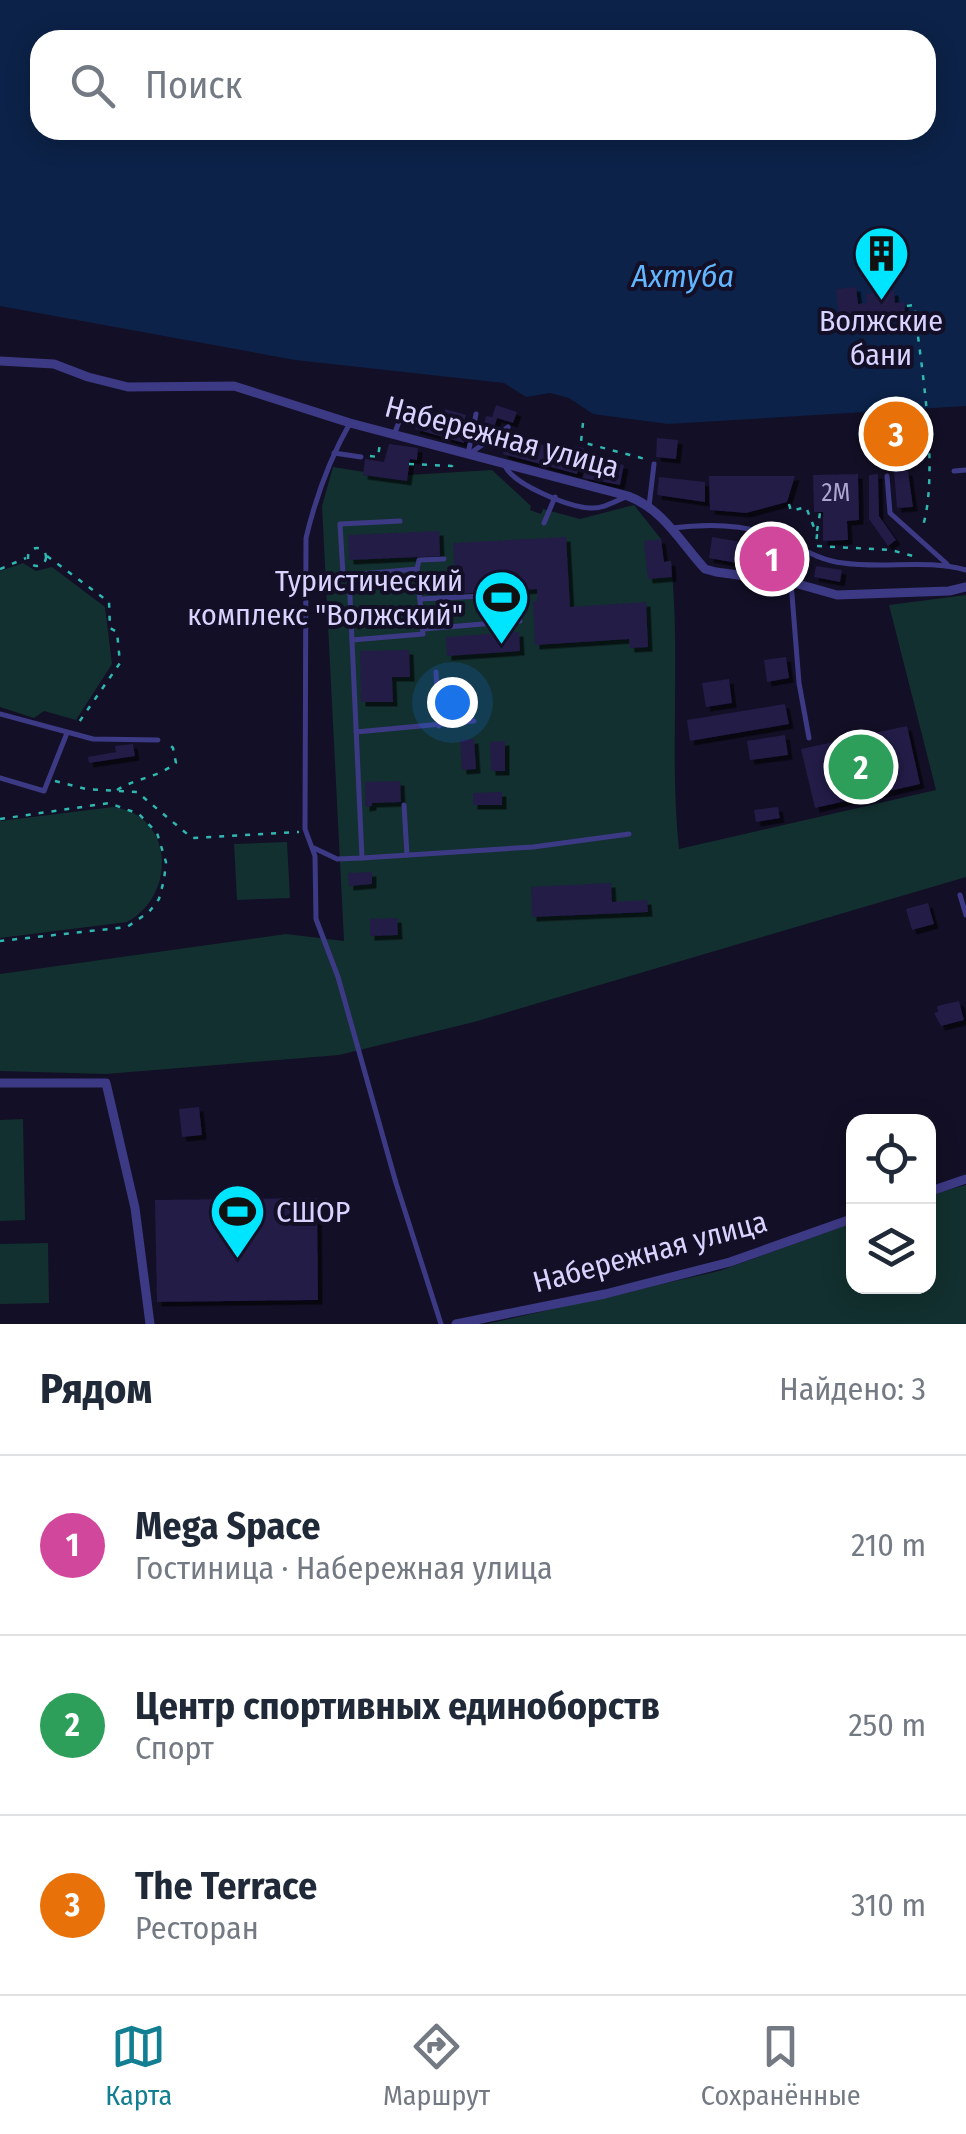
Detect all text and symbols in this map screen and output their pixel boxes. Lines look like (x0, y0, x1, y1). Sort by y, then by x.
search box (30, 30, 936, 140)
icon: search (65, 58, 120, 113)
text: Поиск (145, 62, 242, 108)
building icon: Волжские бани (851, 223, 911, 302)
water label: Ахтуба (631, 257, 734, 295)
place label: Волжские бани (819, 303, 943, 373)
street label: Набережная улица (381, 388, 623, 486)
pin: 3 (864, 396, 928, 472)
house number: 2М (822, 478, 850, 508)
pin: 1 (740, 522, 804, 596)
place label: Туристический комплекс "Волжский" (187, 563, 463, 633)
sports icon: Туристический комплекс "Волжский" (472, 568, 532, 647)
your location (427, 677, 478, 728)
pin: 2 (828, 730, 894, 804)
map controls (846, 1114, 936, 1294)
button: locate (846, 1114, 936, 1204)
sports icon: СШОР (207, 1182, 267, 1261)
place label: СШОР (276, 1194, 351, 1230)
street label: Набережная улица (529, 1203, 771, 1301)
button: layers (846, 1204, 936, 1294)
text: Рядом (40, 1364, 152, 1414)
text: Найдено: 3 (779, 1370, 926, 1408)
text: Mega Space (135, 1503, 320, 1549)
text: 1 (66, 1526, 79, 1564)
text: 210 m (851, 1526, 926, 1564)
text: Гостиница · Набережная улица (135, 1549, 553, 1587)
text: Центр спортивных единоборств (135, 1683, 660, 1729)
text: 2 (65, 1706, 80, 1744)
text: 250 m (848, 1706, 926, 1744)
text: Спорт (135, 1729, 214, 1767)
text: The Terrace (135, 1863, 317, 1909)
text: 3 (65, 1886, 80, 1924)
text: 310 m (851, 1886, 926, 1924)
text: Ресторан (135, 1909, 259, 1947)
tab: Карта (105, 2019, 172, 2112)
tab: Маршрут (383, 2019, 490, 2112)
tab: Сохранённые (701, 2019, 861, 2112)

